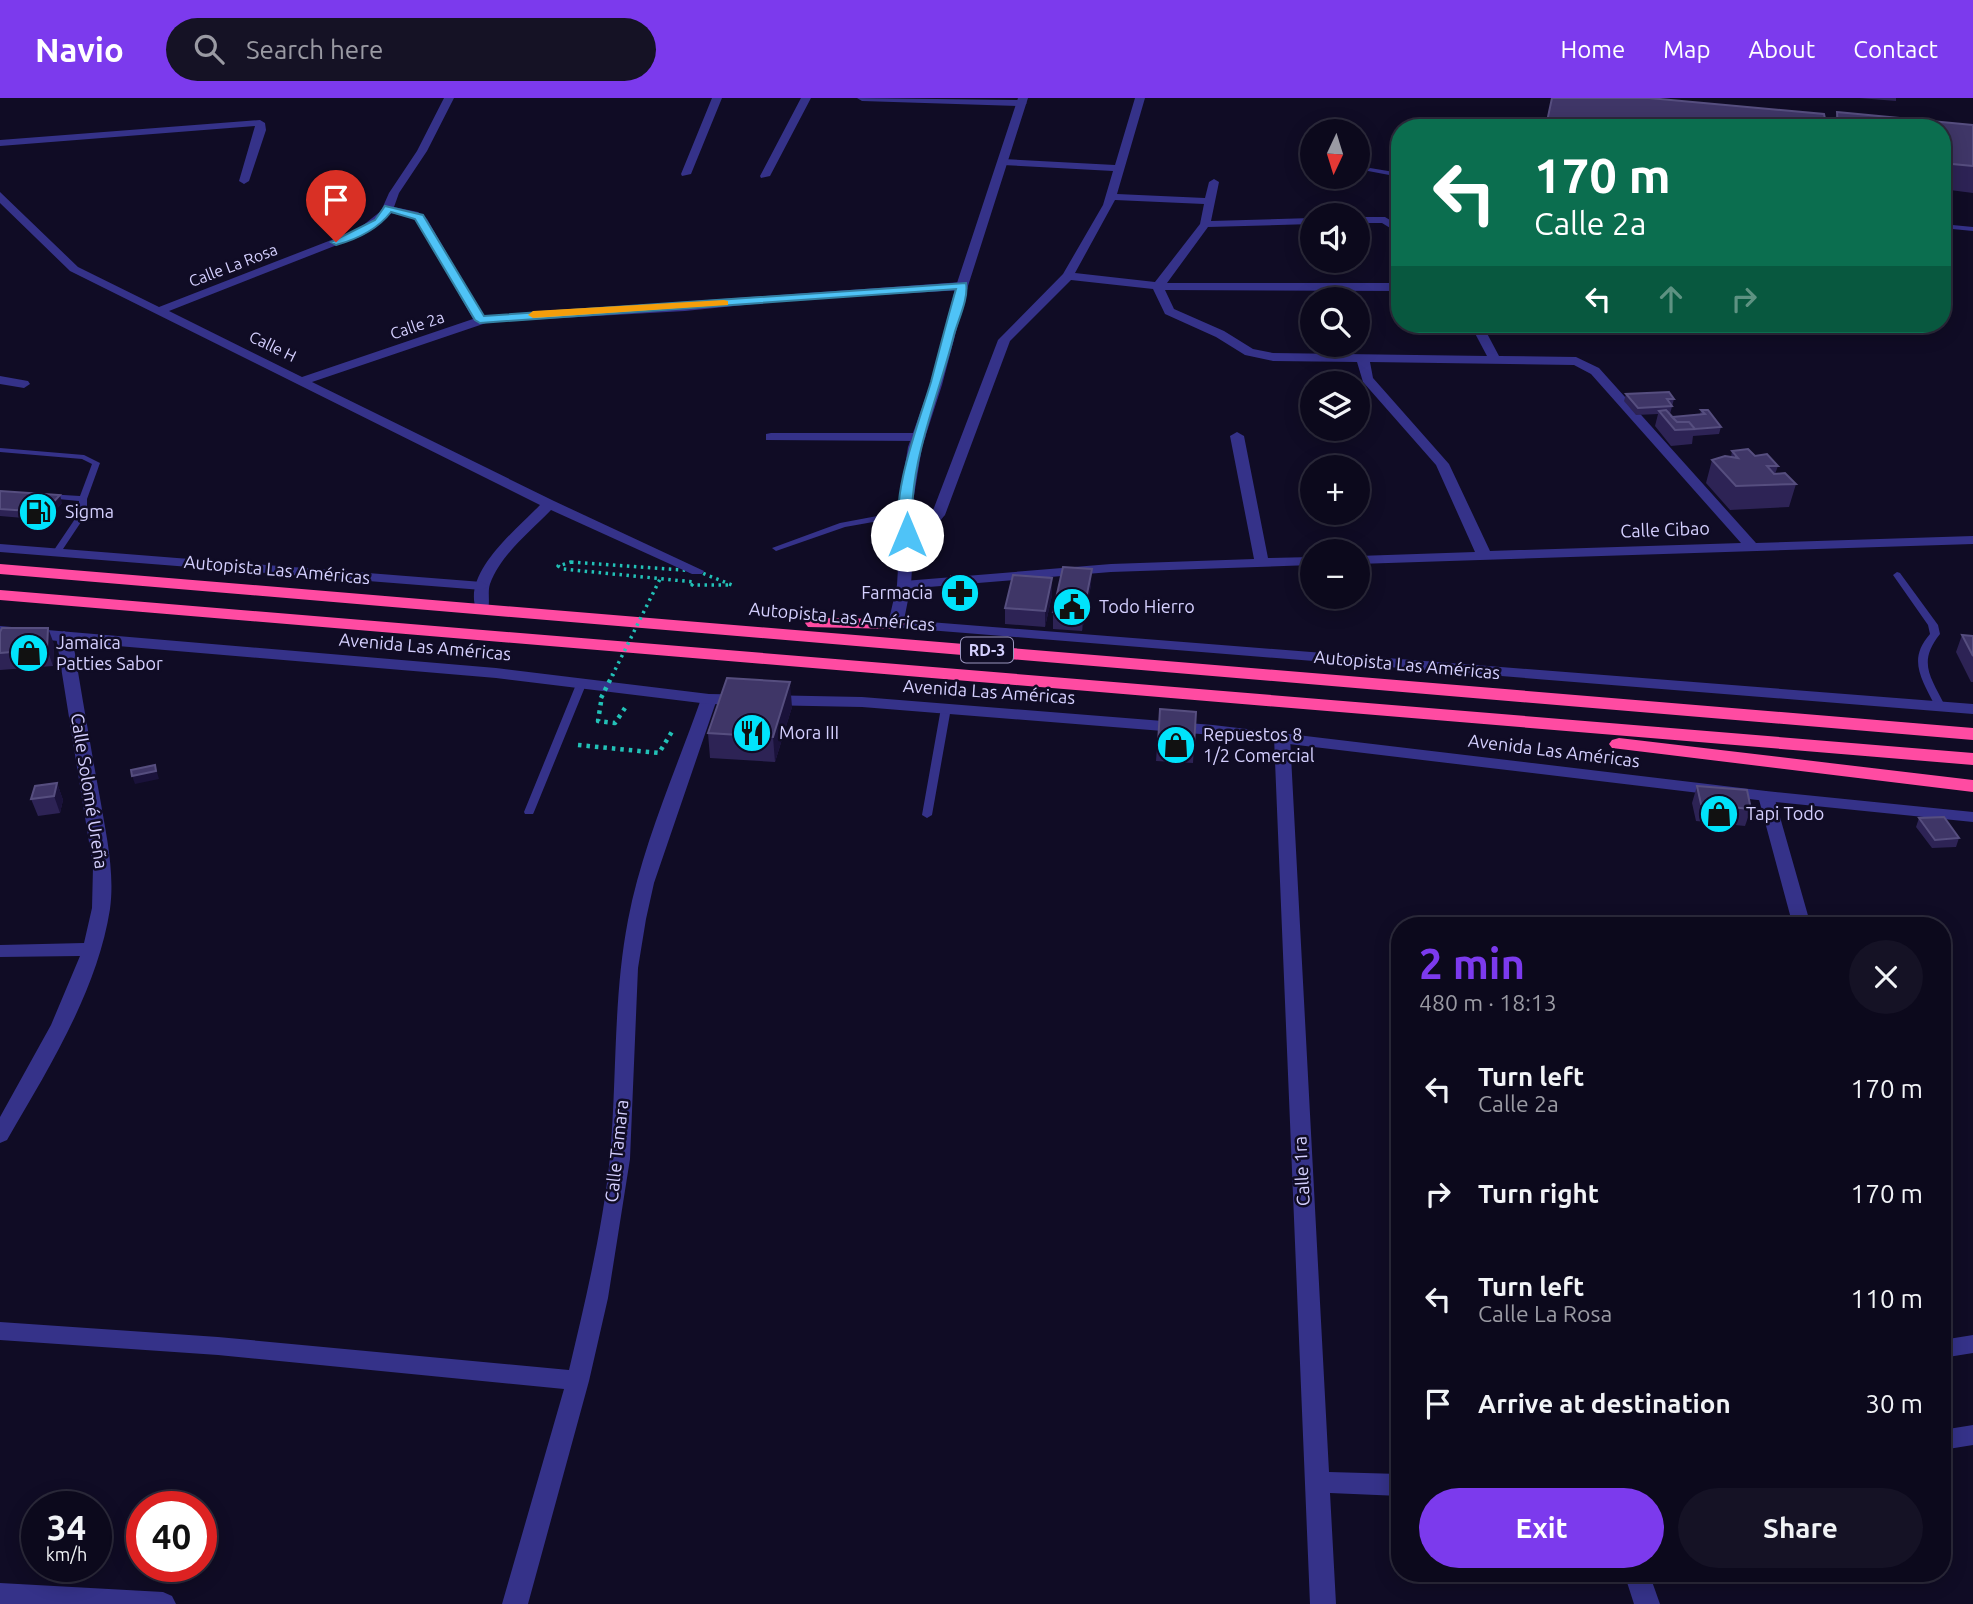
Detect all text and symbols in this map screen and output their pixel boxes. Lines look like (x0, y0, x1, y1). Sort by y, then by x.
search box (166, 18, 656, 81)
icon: search (190, 30, 228, 68)
text: Navio (35, 31, 124, 68)
text: Search here (246, 35, 383, 64)
text: Home (1560, 36, 1625, 63)
text: Map (1663, 36, 1710, 63)
text: About (1748, 36, 1815, 63)
text: Contact (1853, 36, 1938, 63)
north arrow (1300, 119, 1370, 189)
map controls (1300, 119, 1370, 609)
icon: left (1419, 147, 1510, 238)
text: 170 m (1534, 147, 1671, 202)
pin (306, 170, 366, 242)
icon: arrive (317, 181, 355, 219)
button: sound (1300, 203, 1370, 273)
text: Calle 2a (1534, 205, 1646, 241)
street label: Calle La Rosa (186, 240, 280, 290)
icon: left (1579, 280, 1617, 318)
icon: ahead (1652, 280, 1690, 318)
icon: right (1725, 280, 1763, 318)
button: search (1300, 287, 1370, 357)
street label: Calle 2a (388, 307, 446, 343)
street label: Calle H (247, 327, 299, 365)
button: layers (1300, 371, 1370, 441)
button: + (1300, 455, 1370, 525)
fuel station icon: Sigma (17, 491, 59, 533)
position arrow (870, 498, 944, 572)
place label: Sigma (65, 501, 114, 521)
street label: Calle Cibao (1620, 517, 1710, 541)
button: − (1300, 539, 1370, 609)
street label: Autopista Las Américas (183, 551, 371, 587)
pharmacy icon: Farmacia (939, 572, 981, 614)
place label: Farmacia (861, 582, 933, 602)
public building icon: Todo Hierro (1051, 586, 1093, 628)
place label: Todo Hierro (1099, 596, 1195, 616)
street label: Autopista Las Américas (748, 598, 936, 634)
street label: Avenida Las Américas (338, 629, 512, 664)
shop icon: Jamaica Patties Sabor (8, 632, 50, 674)
place label: Jamaica Patties Sabor (56, 632, 163, 673)
road number: RD-3 (961, 638, 1013, 663)
street label: Autopista Las Américas (1313, 646, 1501, 682)
street label: Avenida Las Américas (902, 675, 1076, 707)
street label: Calle Solomé Ureña (68, 712, 112, 870)
restaurant icon: Mora III (731, 712, 773, 754)
place label: Mora III (779, 722, 839, 742)
shop icon: Repuestos 8 1/2 Comercial (1155, 724, 1197, 766)
place label: Repuestos 8 1/2 Comercial (1203, 724, 1315, 765)
street label: Avenida Las Américas (1467, 730, 1641, 770)
shop icon: Tapi Todo (1698, 793, 1740, 835)
place label: Tapi Todo (1746, 803, 1824, 823)
text: 2 min (1419, 940, 1525, 987)
button: close (1849, 940, 1923, 1014)
text: 480 m · 18:13 (1419, 990, 1557, 1015)
text: Turn left (1478, 1062, 1584, 1091)
icon: left (1419, 1070, 1457, 1108)
text: 170 m (1851, 1074, 1923, 1103)
text: Calle 2a (1478, 1091, 1559, 1116)
street label: Calle Tamara (601, 1099, 631, 1203)
street label: Calle 1ra (1289, 1136, 1313, 1207)
icon: right (1419, 1175, 1457, 1213)
text: Turn right (1478, 1179, 1599, 1208)
text: 170 m (1851, 1179, 1923, 1208)
text: Turn left (1478, 1272, 1584, 1301)
icon: left (1419, 1280, 1457, 1318)
text: 110 m (1851, 1284, 1923, 1313)
text: Calle La Rosa (1478, 1301, 1612, 1326)
icon: arrive (1419, 1385, 1457, 1423)
text: Arrive at destination (1478, 1389, 1731, 1418)
text: 30 m (1865, 1389, 1923, 1418)
button: Exit (1419, 1488, 1664, 1568)
button: Share (1678, 1488, 1923, 1568)
speed limit sign: 40 (126, 1491, 217, 1582)
text: 34 (47, 1507, 86, 1547)
text: km/h (46, 1544, 87, 1564)

